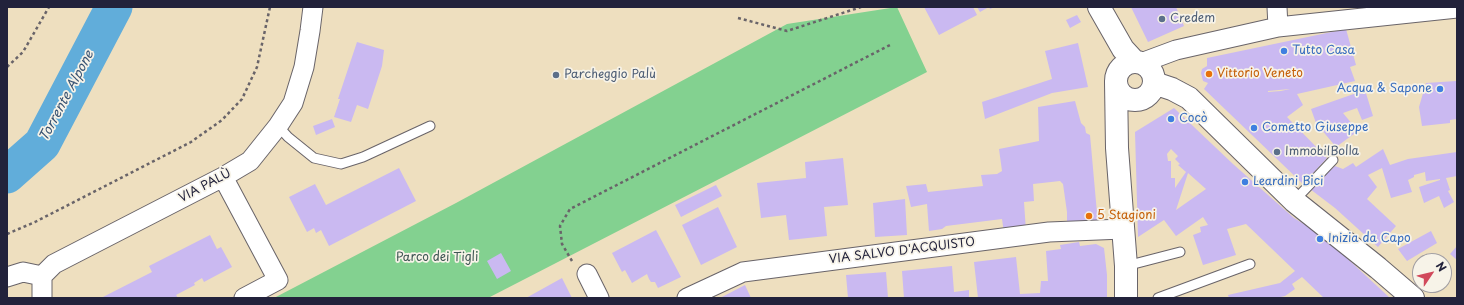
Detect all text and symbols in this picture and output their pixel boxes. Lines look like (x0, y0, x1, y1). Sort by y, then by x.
place label: Credem (1170, 12, 1215, 26)
marker: Credem (1157, 14, 1167, 24)
place label: Tutto Casa (1292, 44, 1355, 58)
marker: Tutto Casa (1279, 46, 1289, 56)
water label: Torrente Alpone (37, 48, 97, 144)
place label: Vittorio Veneto (1217, 67, 1303, 81)
place label: Parcheggio Palù (564, 68, 656, 82)
marker: Vittorio Veneto (1204, 69, 1214, 79)
marker: Parcheggio Palù (551, 70, 561, 80)
place label: Acqua & Sapone (1337, 82, 1432, 96)
marker: Acqua & Sapone (1435, 84, 1445, 94)
place label: Cocò (1179, 112, 1207, 126)
marker: Cocò (1166, 114, 1176, 124)
place label: Cometto Giuseppe (1262, 121, 1368, 135)
marker: Cometto Giuseppe (1249, 123, 1259, 133)
place label: ImmobilBolla (1285, 145, 1359, 159)
marker: ImmobilBolla (1272, 147, 1282, 157)
street label: VIA PALÙ (176, 166, 234, 206)
place label: Leardini Bici (1253, 175, 1323, 189)
marker: Leardini Bici (1240, 177, 1250, 187)
place label: 5 Stagioni (1097, 209, 1156, 223)
marker: 5 Stagioni (1084, 211, 1094, 221)
place label: Inizia da Capo (1328, 232, 1411, 246)
marker: Inizia da Capo (1315, 234, 1325, 244)
street label: VIA SALVO D'ACQUISTO (828, 235, 976, 267)
park label: Parco dei Tigli (396, 251, 478, 265)
north arrow (1412, 253, 1452, 293)
text: N (1432, 258, 1451, 275)

